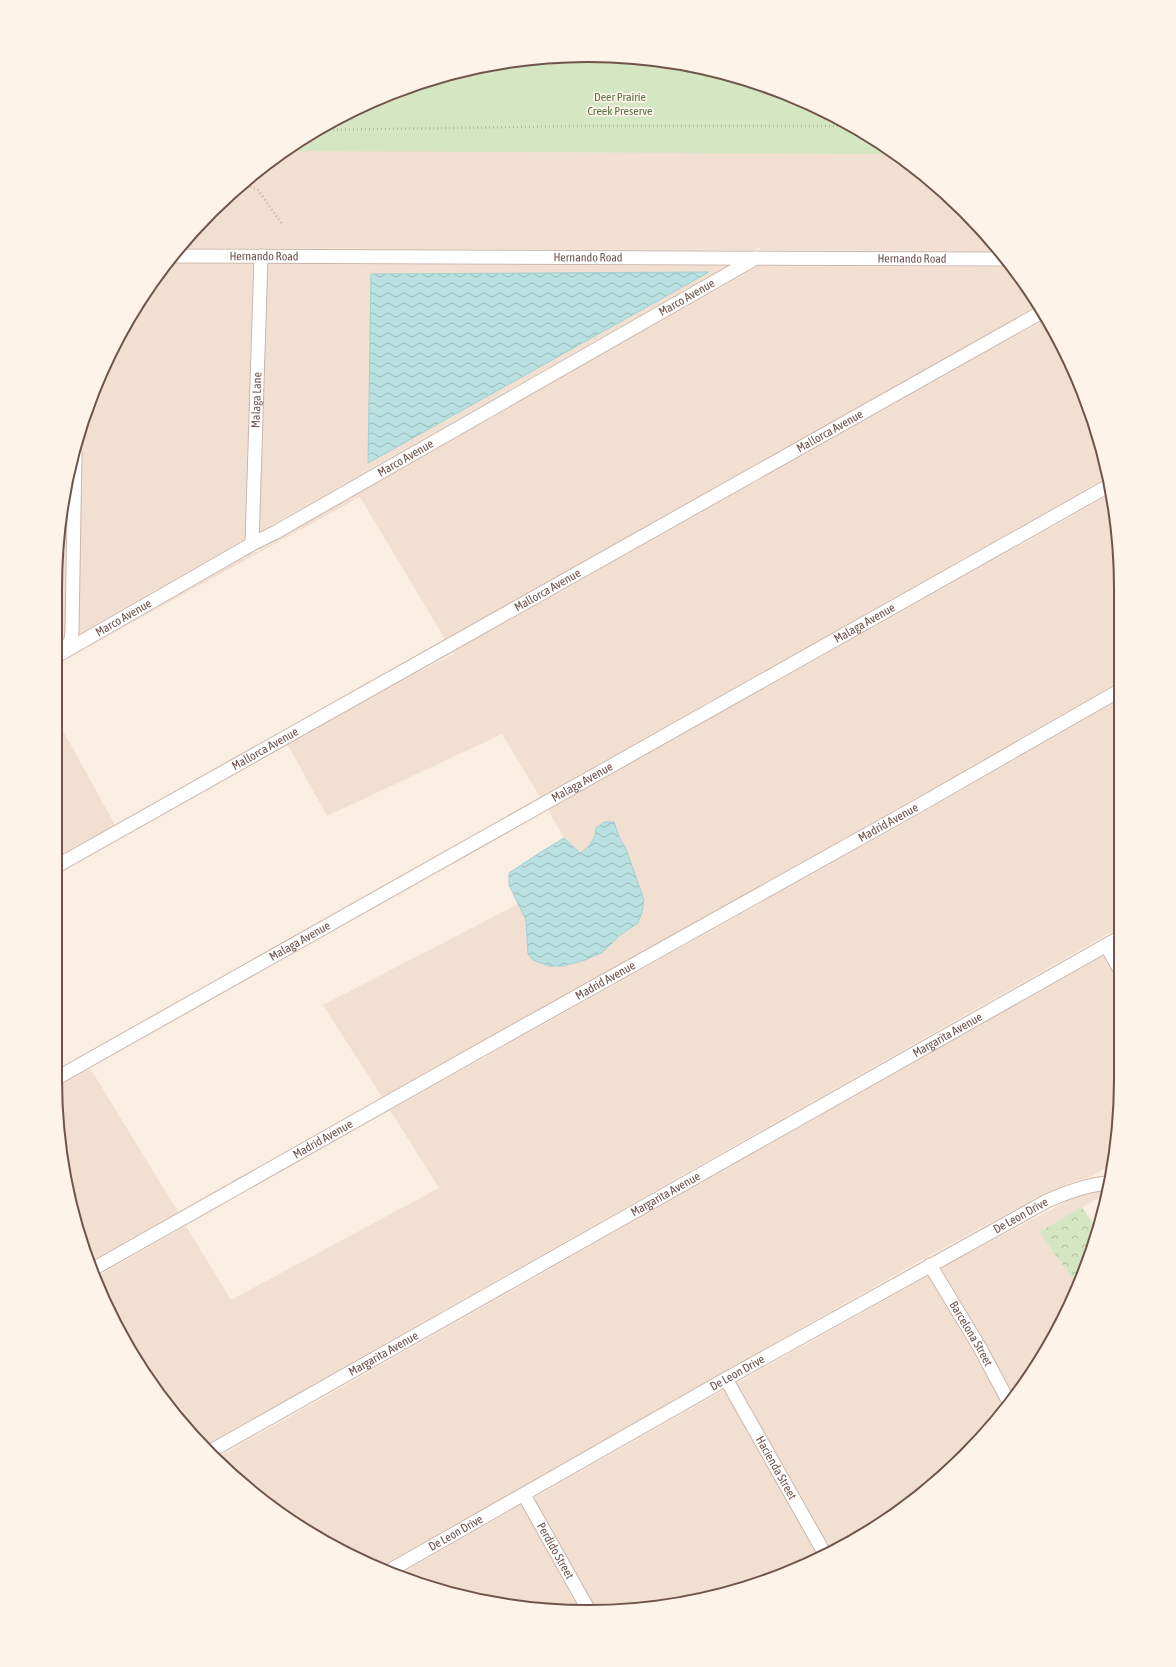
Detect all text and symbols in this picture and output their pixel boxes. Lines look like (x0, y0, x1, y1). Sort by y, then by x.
park label: Deer Prairie Creek Preserve (587, 90, 653, 118)
street label: Hernando Road (229, 249, 299, 263)
street label: Hernando Road (553, 250, 623, 265)
street label: Hernando Road (877, 252, 947, 266)
street label: Marco Avenue (656, 276, 717, 319)
street label: Malaga Lane (249, 372, 264, 428)
street label: Mallorca Avenue (794, 407, 866, 455)
street label: Marco Avenue (375, 437, 436, 480)
street label: Mallorca Avenue (512, 566, 583, 614)
street label: Marco Avenue (93, 596, 154, 639)
street label: Malaga Avenue (832, 600, 898, 646)
street label: Mallorca Avenue (229, 725, 301, 773)
street label: Malaga Avenue (549, 759, 615, 805)
street label: Madrid Avenue (856, 800, 921, 845)
street label: Malaga Avenue (267, 918, 333, 964)
street label: Madrid Avenue (573, 958, 638, 1003)
street label: Margarita Avenue (910, 1010, 985, 1060)
street label: Madrid Avenue (291, 1117, 355, 1162)
street label: Margarita Avenue (628, 1169, 703, 1219)
street label: De Leon Drive (991, 1195, 1050, 1236)
street label: Barcelona Street (946, 1299, 996, 1369)
street label: Margarita Avenue (346, 1328, 421, 1379)
street label: De Leon Drive (708, 1352, 767, 1394)
street label: Hacienda Street (753, 1434, 800, 1502)
street label: De Leon Drive (426, 1512, 485, 1554)
street label: Perdido Street (534, 1520, 577, 1582)

